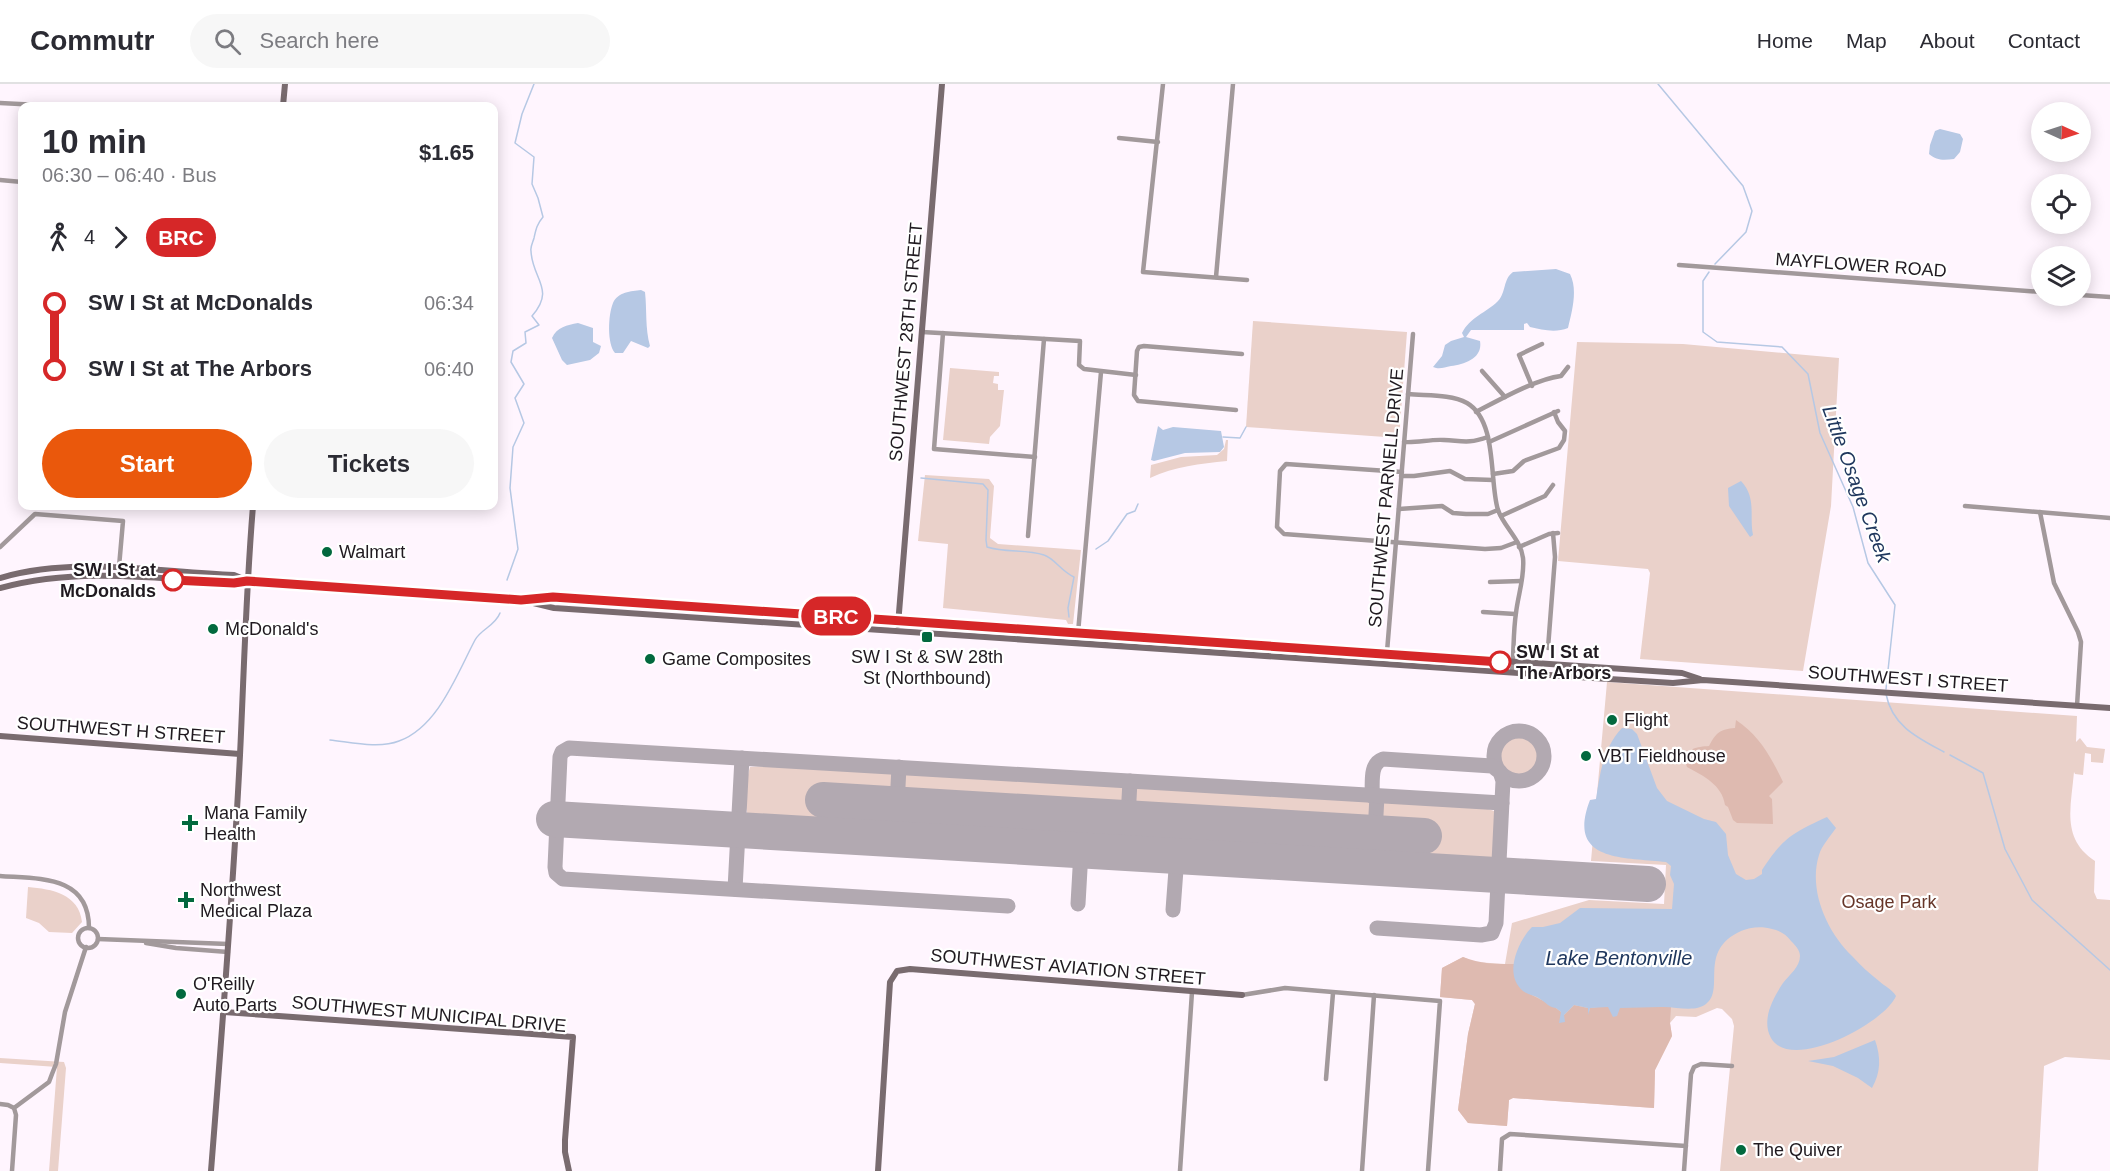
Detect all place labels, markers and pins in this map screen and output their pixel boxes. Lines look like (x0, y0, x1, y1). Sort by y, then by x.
place label: Walmart (339, 542, 405, 562)
marker: Walmart (320, 545, 334, 559)
place label: SW I St at McDonalds (60, 560, 156, 601)
marker: SW I St at McDonalds (162, 569, 184, 591)
place label: McDonald's (225, 619, 318, 639)
marker: McDonald's (206, 622, 220, 636)
marker: SW I St & SW 28th St (Northbound) (920, 630, 934, 644)
place label: SW I St at The Arbors (1516, 642, 1611, 683)
place label: SW I St & SW 28th St (Northbound) (851, 647, 1003, 688)
place label: Game Composites (662, 649, 811, 669)
marker: SW I St at The Arbors (1489, 651, 1511, 673)
marker: Game Composites (643, 652, 657, 666)
place label: Flight (1624, 710, 1668, 730)
marker: Flight (1605, 713, 1619, 727)
place label: VBT Fieldhouse (1598, 746, 1726, 766)
marker: VBT Fieldhouse (1579, 749, 1593, 763)
place label: Mana Family Health (204, 803, 307, 844)
marker: Mana Family Health (181, 814, 199, 832)
place label: Northwest Medical Plaza (200, 880, 313, 921)
marker: Northwest Medical Plaza (177, 891, 195, 909)
place label: O'Reilly Auto Parts (193, 974, 277, 1015)
marker: O'Reilly Auto Parts (174, 987, 188, 1001)
place label: The Quiver (1753, 1140, 1842, 1160)
marker: The Quiver (1734, 1143, 1748, 1157)

